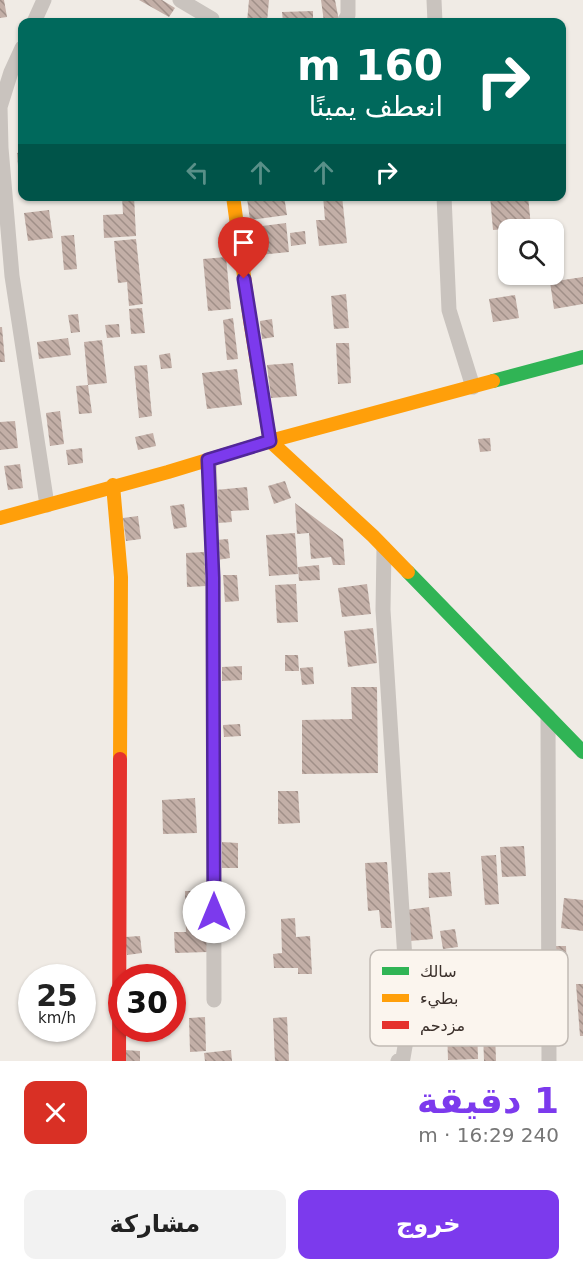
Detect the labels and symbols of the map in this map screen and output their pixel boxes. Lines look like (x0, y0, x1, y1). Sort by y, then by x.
pin (218, 217, 269, 279)
position arrow (182, 880, 246, 944)
legend (370, 950, 568, 1046)
text: سالك (420, 962, 457, 981)
speed limit sign: 30 (108, 964, 186, 1042)
text: بطيء (420, 989, 458, 1009)
text: مزدحم (420, 1016, 465, 1036)

